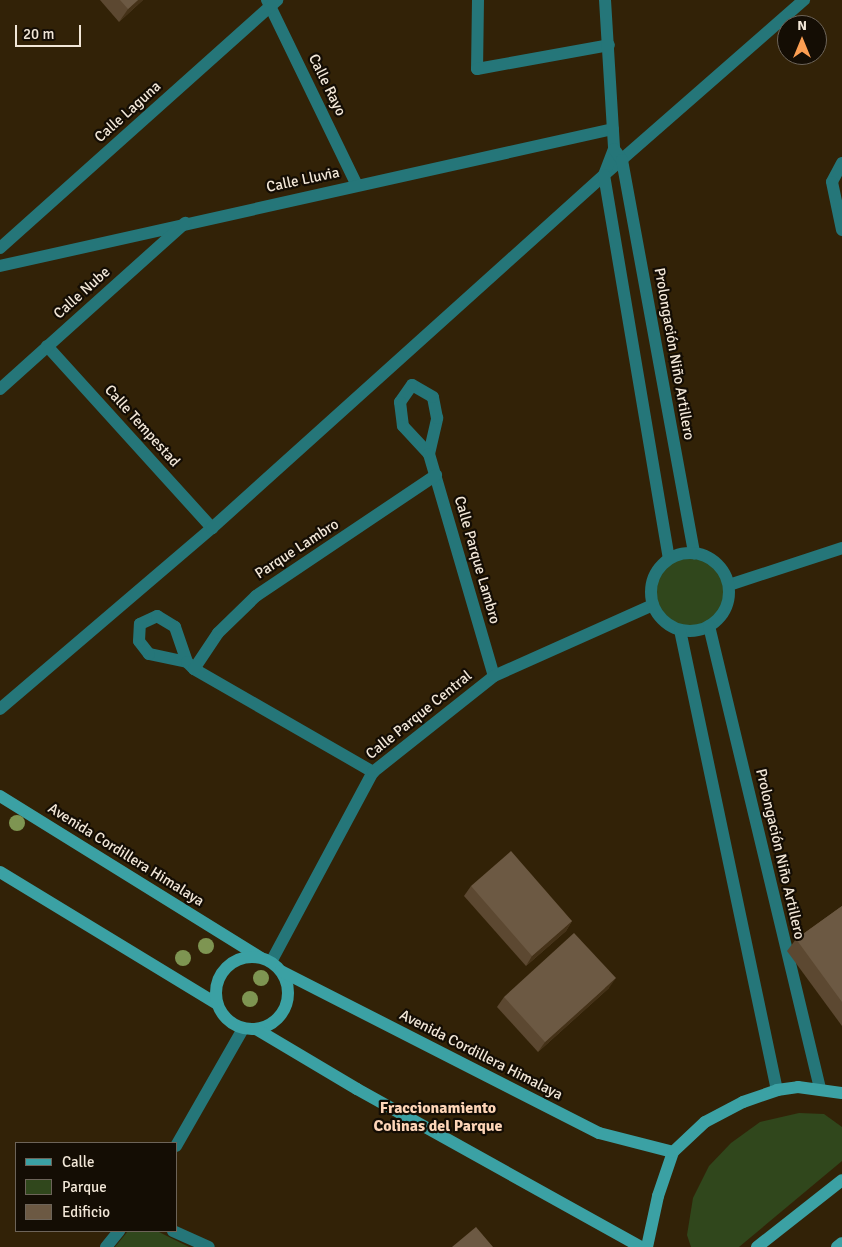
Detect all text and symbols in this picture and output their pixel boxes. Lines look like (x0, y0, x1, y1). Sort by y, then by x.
scale bar (18, 15, 84, 47)
north arrow (777, 15, 827, 65)
text: N (797, 17, 807, 34)
text: 20 m (23, 25, 54, 43)
street label: Calle Rayo (304, 51, 350, 119)
street label: Calle Laguna (91, 78, 165, 146)
street label: Calle Lluvia (265, 163, 341, 197)
street label: Calle Nube (50, 263, 114, 323)
street label: Prolongación Niño Artillero (650, 266, 698, 442)
street label: Calle Tempestad (100, 381, 184, 471)
street label: Calle Parque Lambro (450, 494, 504, 626)
street label: Parque Lambro (252, 515, 342, 583)
street label: Calle Parque Central (362, 667, 476, 763)
street label: Prolongación Niño Artillero (752, 767, 808, 941)
street label: Avenida Cordillera Himalaya (45, 800, 207, 910)
street label: Avenida Cordillera Himalaya (396, 1006, 566, 1104)
district label: Fraccionamiento Colinas del Parque (373, 1098, 503, 1136)
legend (15, 1142, 178, 1232)
text: Calle (62, 1153, 95, 1171)
text: Parque (62, 1178, 107, 1196)
text: Edificio (62, 1203, 110, 1221)

